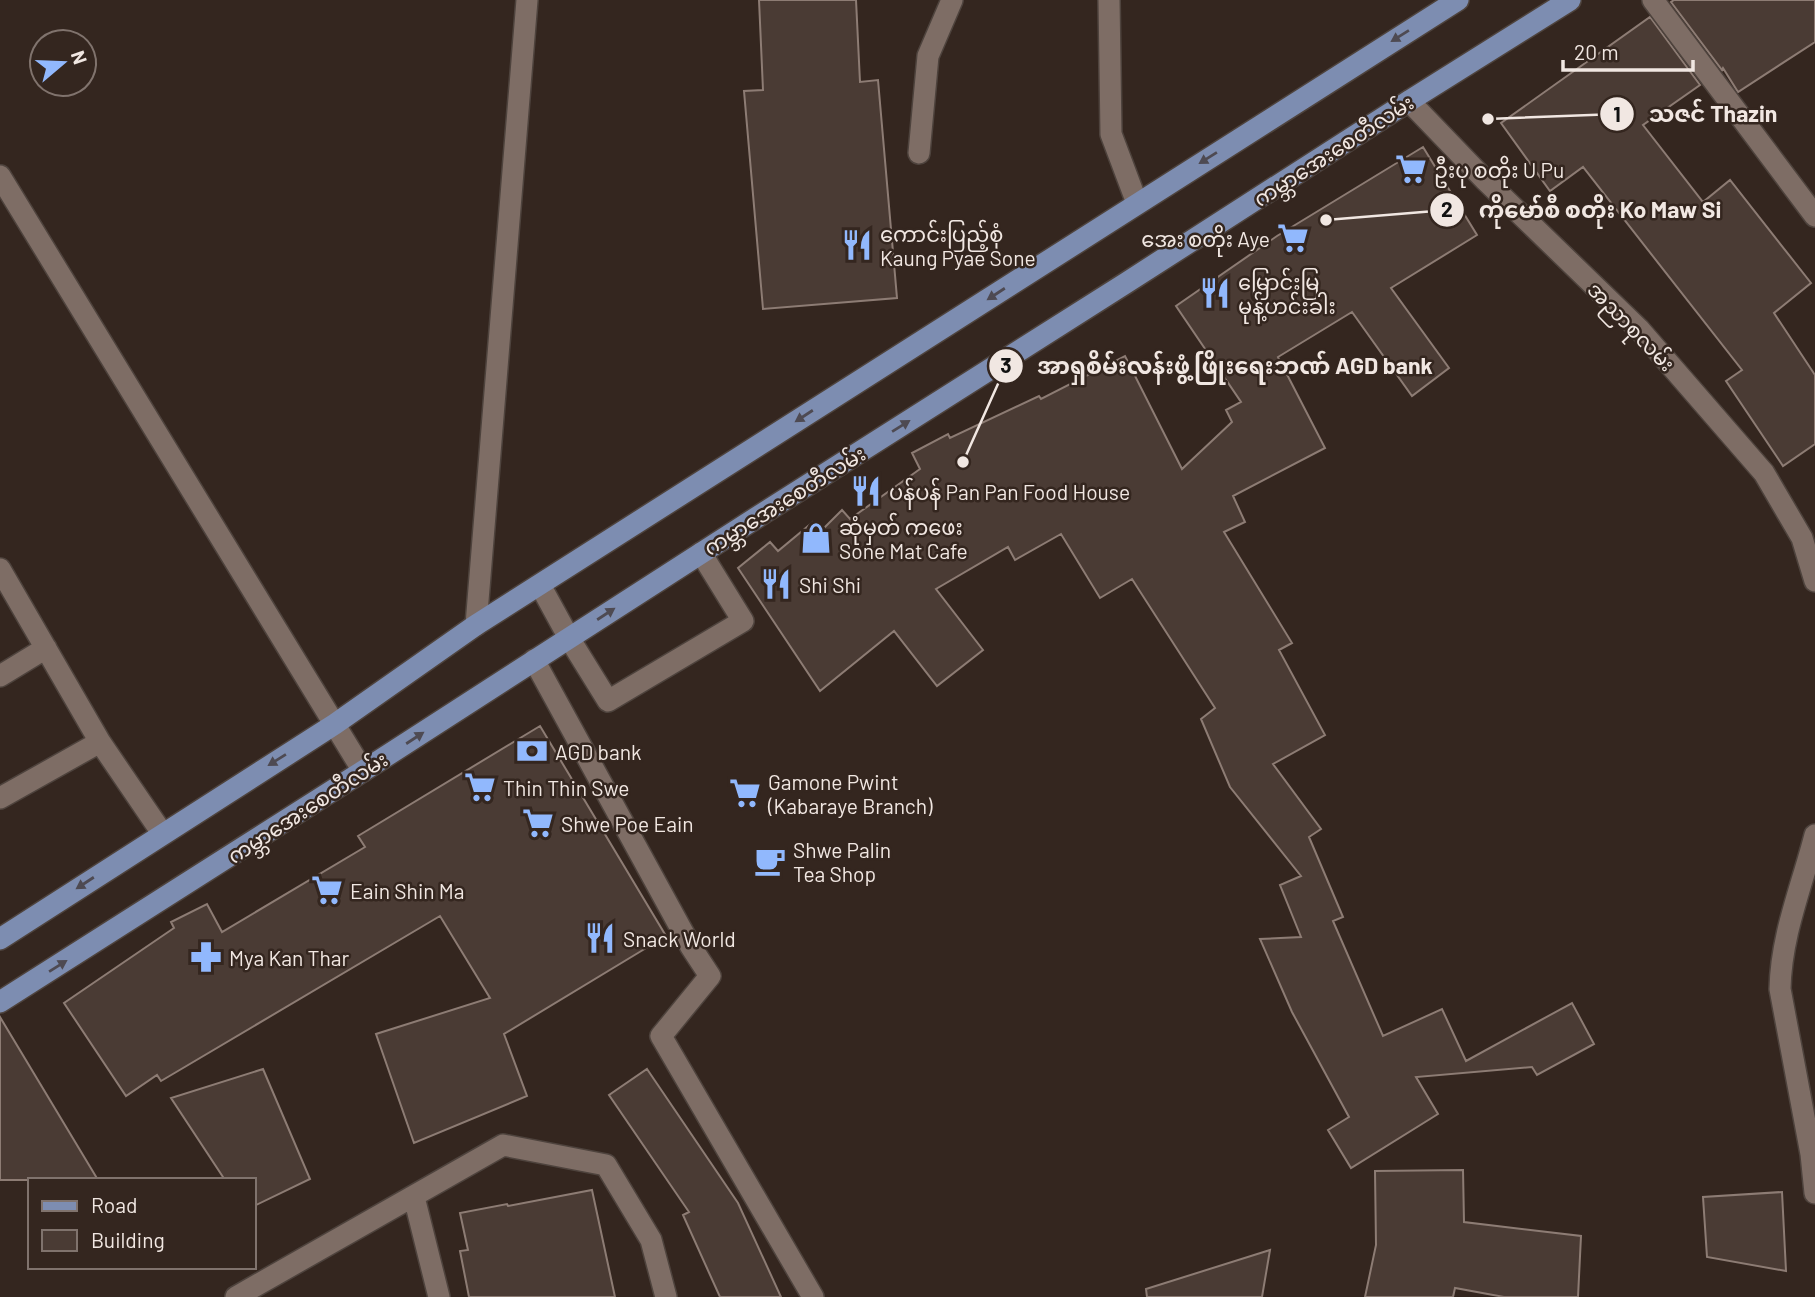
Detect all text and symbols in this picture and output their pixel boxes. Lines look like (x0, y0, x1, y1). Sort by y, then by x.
north arrow (28, 28, 98, 98)
scale bar (1563, 28, 1692, 72)
one-way arrow (1391, 30, 1410, 43)
text: 20 m (1574, 39, 1619, 64)
text: N (67, 48, 92, 67)
street label: ကမ္ဘာအေးစေတီလမ်း (1247, 87, 1421, 216)
callout: သဇင် Thazin (1600, 92, 1791, 136)
text: သဇင် Thazin (1649, 98, 1777, 127)
text: 1 (1613, 101, 1621, 126)
one-way arrow (1198, 152, 1218, 165)
supermarket icon: ဦးပု စတိုး U Pu (1394, 152, 1428, 186)
place label: ဦးပု စတိုး U Pu (1434, 155, 1564, 188)
callout: ကိုမော်စီ စတိုး Ko Maw Si (1430, 188, 1735, 232)
text: ကိုမော်စီ စတိုး Ko Maw Si (1479, 194, 1721, 229)
text: 2 (1441, 196, 1453, 221)
place label: ကောင်းပြည့်စုံ Kaung Pyae Sone (880, 219, 1036, 270)
supermarket icon: အေး စတိုး Aye (1276, 221, 1310, 255)
place label: အေး စတိုး Aye (1141, 224, 1270, 257)
restaurant icon: ကောင်းပြည့်စုံ Kaung Pyae Sone (840, 228, 874, 262)
place label: မြောင်းမြ မုန့်ဟင်းခါး (1238, 267, 1336, 324)
street label: အညာစုလမ်း (1579, 275, 1682, 380)
restaurant icon: မြောင်းမြ မုန့်ဟင်းခါး (1198, 276, 1232, 310)
one-way arrow (986, 287, 1005, 300)
callout: အာရှစိမ်းလန်းဖွံ့ဖြိုးရေးဘဏ် AGD bank (989, 344, 1447, 388)
text: အာရှစိမ်းလန်းဖွံ့ဖြိုးရေးဘဏ် AGD bank (1037, 350, 1433, 385)
text: 3 (1000, 352, 1012, 377)
one-way arrow (794, 410, 814, 423)
one-way arrow (891, 420, 910, 433)
street label: ကမ္ဘာအေးစေတီလမ်း (698, 438, 873, 565)
restaurant icon: ပန်ပန် Pan Pan Food House (849, 474, 883, 508)
place label: ပန်ပန် Pan Pan Food House (889, 477, 1130, 510)
place label: ဆုံမှတ် ကဖေး Sone Mat Cafe (839, 512, 968, 563)
shop icon: ဆုံမှတ် ကဖေး Sone Mat Cafe (799, 521, 833, 555)
restaurant icon: Shi Shi (759, 567, 793, 601)
place label: Shi Shi (799, 572, 861, 597)
one-way arrow (596, 608, 615, 621)
one-way arrow (405, 732, 424, 745)
bank icon: AGD bank (515, 734, 549, 768)
place label: AGD bank (555, 739, 642, 764)
street label: ကမ္ဘာအေးစေတီလမ်း (221, 744, 395, 873)
one-way arrow (267, 754, 287, 767)
place label: Gamone Pwint (Kabaraye Branch) (767, 769, 933, 818)
supermarket icon: Thin Thin Swe (463, 770, 497, 804)
place label: Thin Thin Swe (503, 775, 630, 800)
supermarket icon: Gamone Pwint (Kabaraye Branch) (728, 776, 762, 810)
supermarket icon: Shwe Poe Eain (521, 806, 555, 840)
place label: Shwe Poe Eain (561, 811, 694, 836)
place label: Shwe Palin Tea Shop (793, 837, 891, 886)
cafe icon: Shwe Palin Tea Shop (753, 844, 787, 878)
supermarket icon: Eain Shin Ma (310, 873, 344, 907)
one-way arrow (76, 876, 95, 889)
place label: Eain Shin Ma (350, 878, 465, 903)
restaurant icon: Snack World (583, 921, 617, 955)
place label: Snack World (623, 926, 736, 951)
pharmacy icon: Mya Kan Thar (189, 940, 223, 974)
place label: Mya Kan Thar (229, 945, 349, 970)
one-way arrow (48, 959, 67, 972)
legend (28, 1178, 256, 1269)
text: Road (91, 1192, 137, 1217)
text: Building (91, 1227, 165, 1252)

